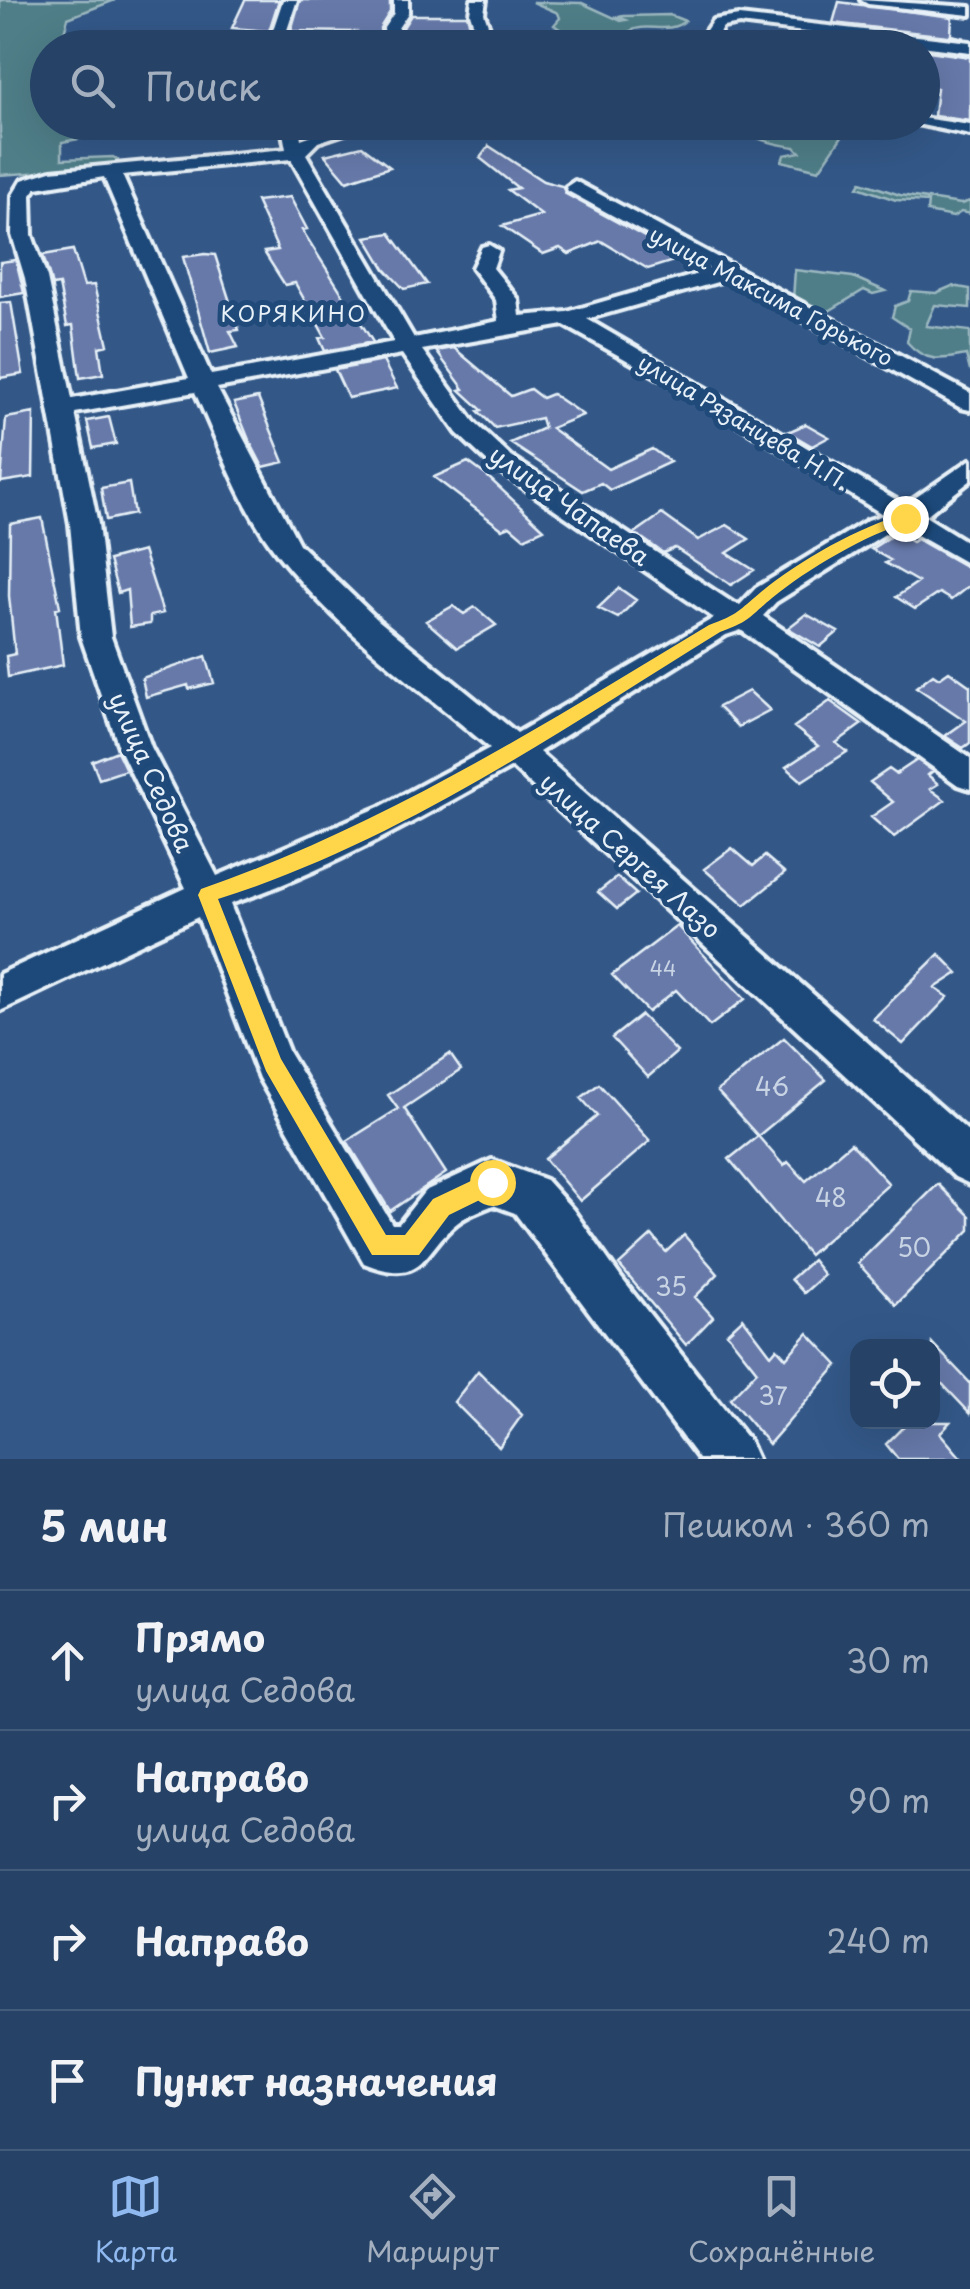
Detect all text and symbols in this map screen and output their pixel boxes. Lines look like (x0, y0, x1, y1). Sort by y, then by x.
search box (30, 30, 940, 140)
text: Поиск (145, 57, 260, 114)
icon: search (65, 58, 120, 113)
street label: улица Максима Горького (644, 217, 900, 373)
district label: КОРЯКИНО (220, 296, 368, 329)
street label: улица Рязанцева Н.П. (632, 345, 856, 497)
street label: улица Чапаева (482, 435, 658, 575)
route end (883, 496, 929, 542)
street label: улица Седова (100, 686, 204, 859)
street label: улица Сергея Лазо (532, 763, 730, 947)
house number: 44 (650, 953, 676, 983)
house number: 46 (755, 1067, 789, 1105)
route start (470, 1160, 516, 1206)
house number: 48 (815, 1178, 847, 1216)
house number: 50 (897, 1228, 931, 1266)
house number: 35 (655, 1267, 687, 1305)
map controls (850, 1339, 940, 1429)
button: locate (850, 1339, 940, 1429)
house number: 37 (758, 1376, 788, 1414)
text: 5 мин (40, 1493, 168, 1556)
text: Пешком · 360 m (662, 1500, 930, 1548)
text: Прямо (135, 1608, 265, 1665)
icon: ahead (40, 1633, 95, 1688)
text: 30 m (846, 1636, 930, 1684)
text: улица Седова (135, 1665, 355, 1713)
text: Направо (135, 1748, 309, 1805)
icon: right (40, 1773, 95, 1828)
text: 90 m (848, 1776, 930, 1824)
text: улица Седова (135, 1805, 355, 1853)
text: Направо (135, 1912, 309, 1969)
icon: right (40, 1913, 95, 1968)
text: 240 m (827, 1916, 930, 1964)
text: Пункт назначения (135, 2052, 498, 2109)
icon: arrive (40, 2053, 95, 2108)
tab: Карта (95, 2169, 177, 2272)
tab: Маршрут (366, 2169, 499, 2272)
tab: Сохранённые (688, 2169, 875, 2272)

